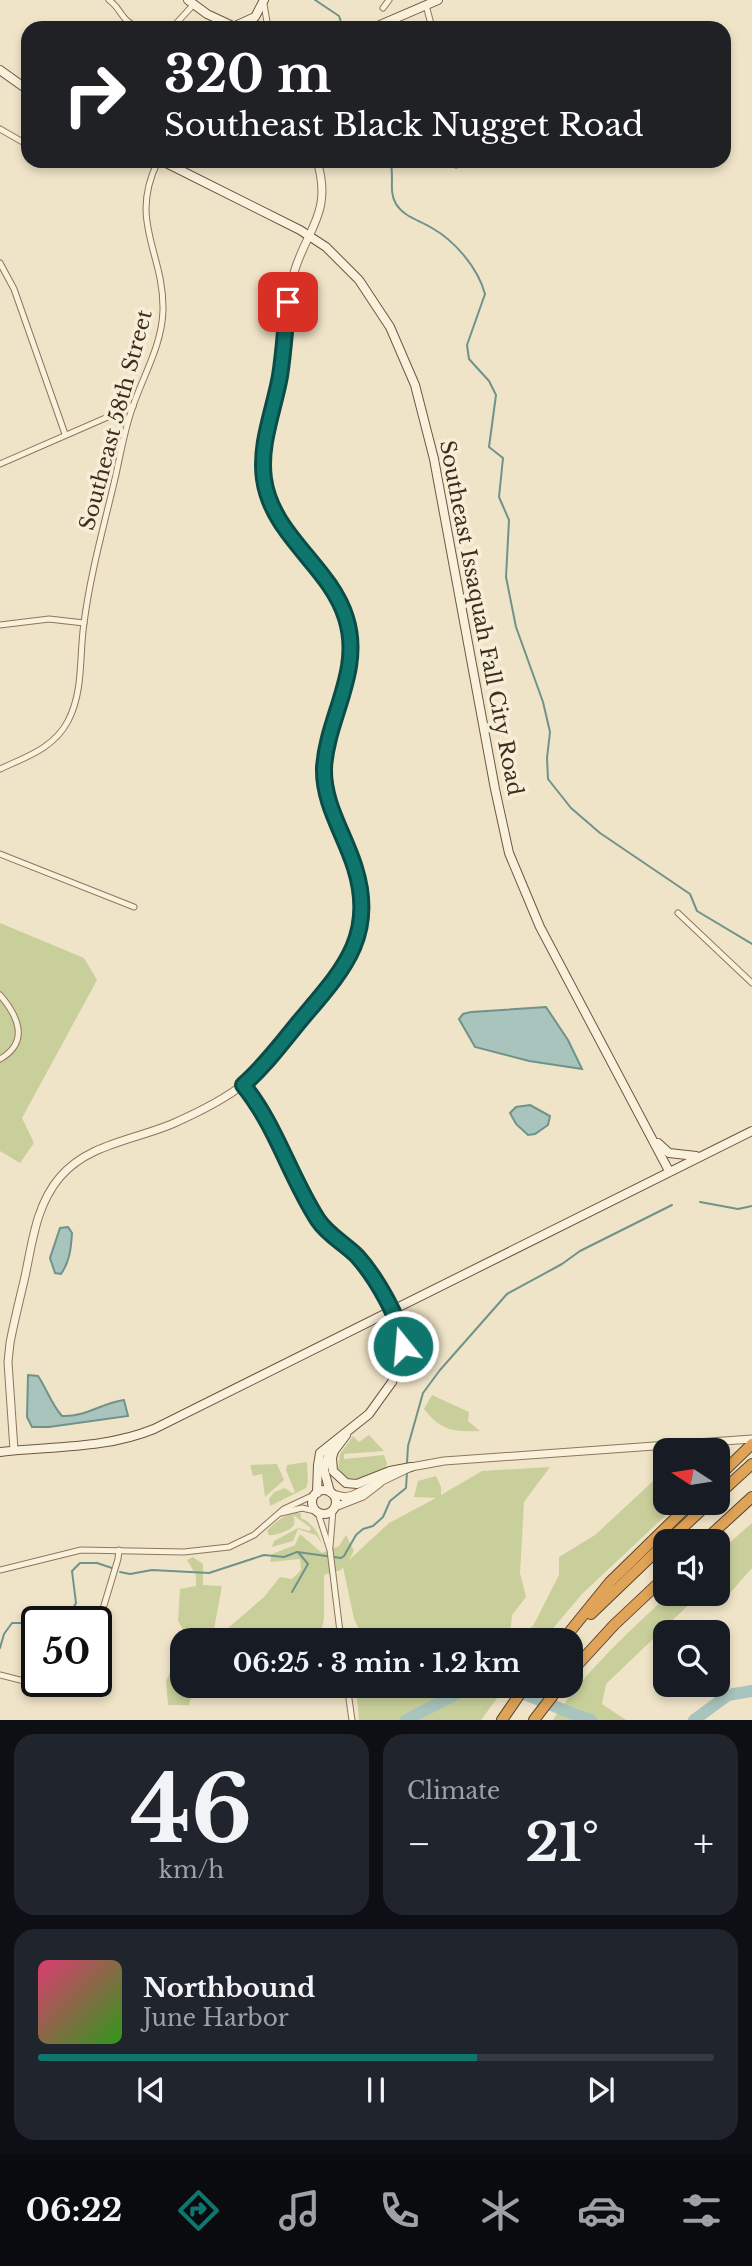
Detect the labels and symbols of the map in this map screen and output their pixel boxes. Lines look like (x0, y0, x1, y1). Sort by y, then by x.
pin (258, 272, 318, 332)
street label: Southeast 58th Street (74, 307, 158, 533)
street label: Southeast Issaquah Fall City Road (434, 438, 528, 798)
position arrow (366, 1309, 440, 1383)
north arrow (653, 1438, 730, 1516)
speed limit sign: 50 (21, 1606, 112, 1697)

